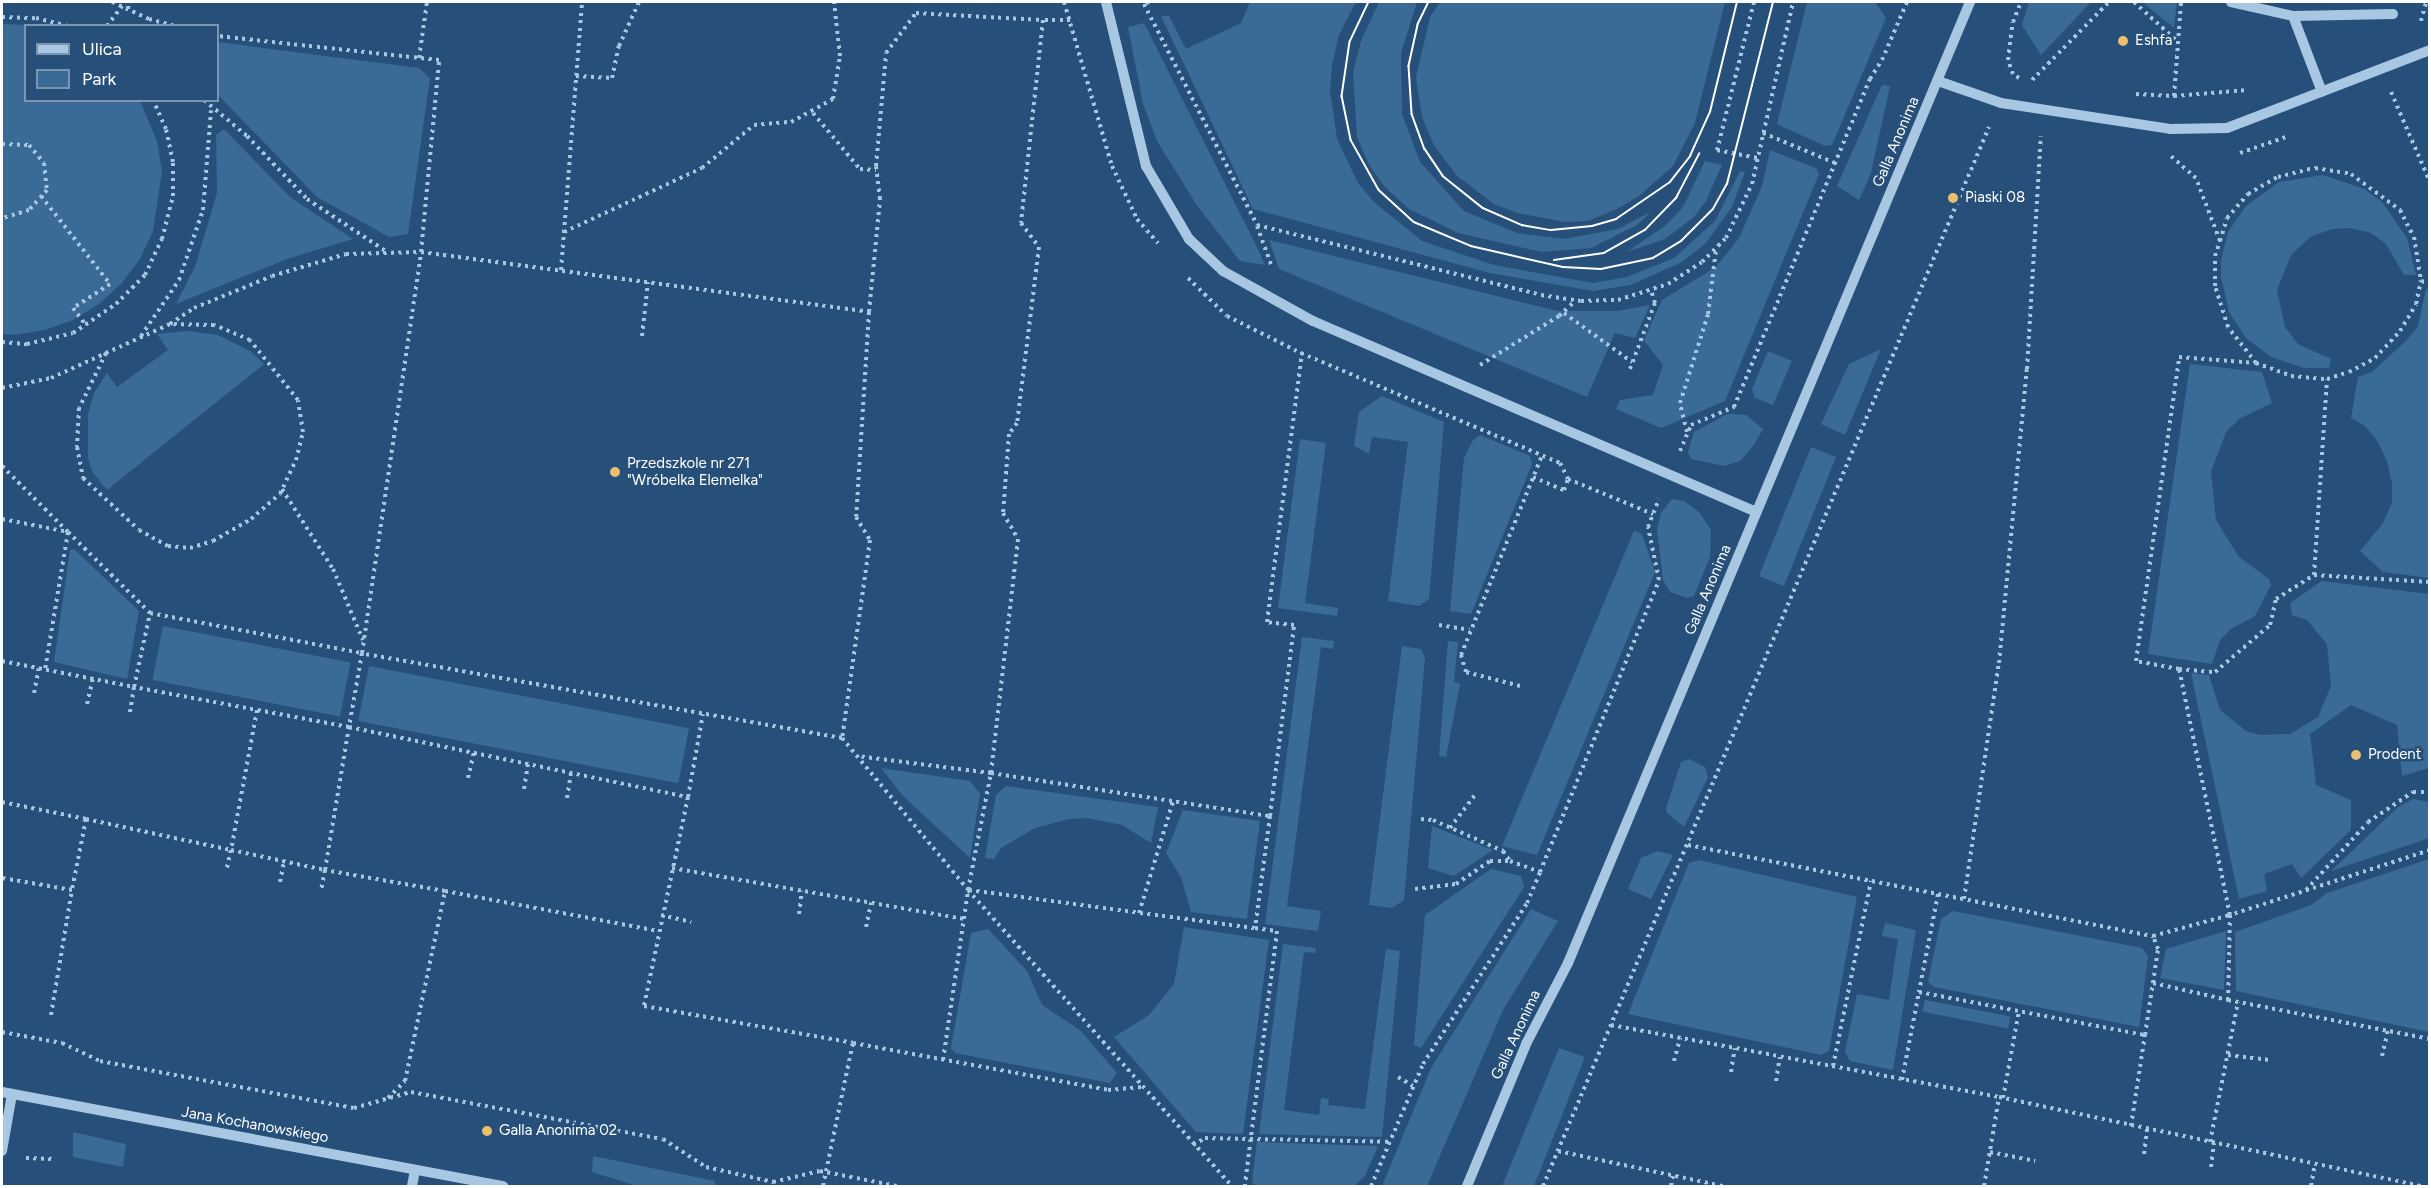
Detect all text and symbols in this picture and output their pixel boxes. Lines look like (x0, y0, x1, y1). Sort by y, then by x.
legend (24, 24, 219, 102)
place label: Eshfa (2135, 32, 2172, 50)
marker: Eshfa (2116, 34, 2130, 48)
text: Ulica (82, 38, 122, 60)
text: Park (82, 68, 116, 90)
street label: Galla Anonima (1869, 94, 1923, 190)
place label: Piaski 08 (1965, 189, 2025, 207)
marker: Piaski 08 (1946, 191, 1960, 205)
place label: Przedszkole nr 271 "Wróbelka Elemelka" (627, 454, 763, 489)
marker: Przedszkole nr 271 "Wróbelka Elemelka" (608, 465, 622, 479)
street label: Galla Anonima (1681, 542, 1735, 638)
place label: Prodent (2368, 746, 2421, 764)
marker: Prodent (2349, 748, 2363, 762)
street label: Galla Anonima (1487, 987, 1545, 1083)
street label: Jana Kochanowskiego (180, 1103, 330, 1147)
place label: Galla Anonima 02 (499, 1122, 617, 1140)
marker: Galla Anonima 02 (480, 1124, 494, 1138)

